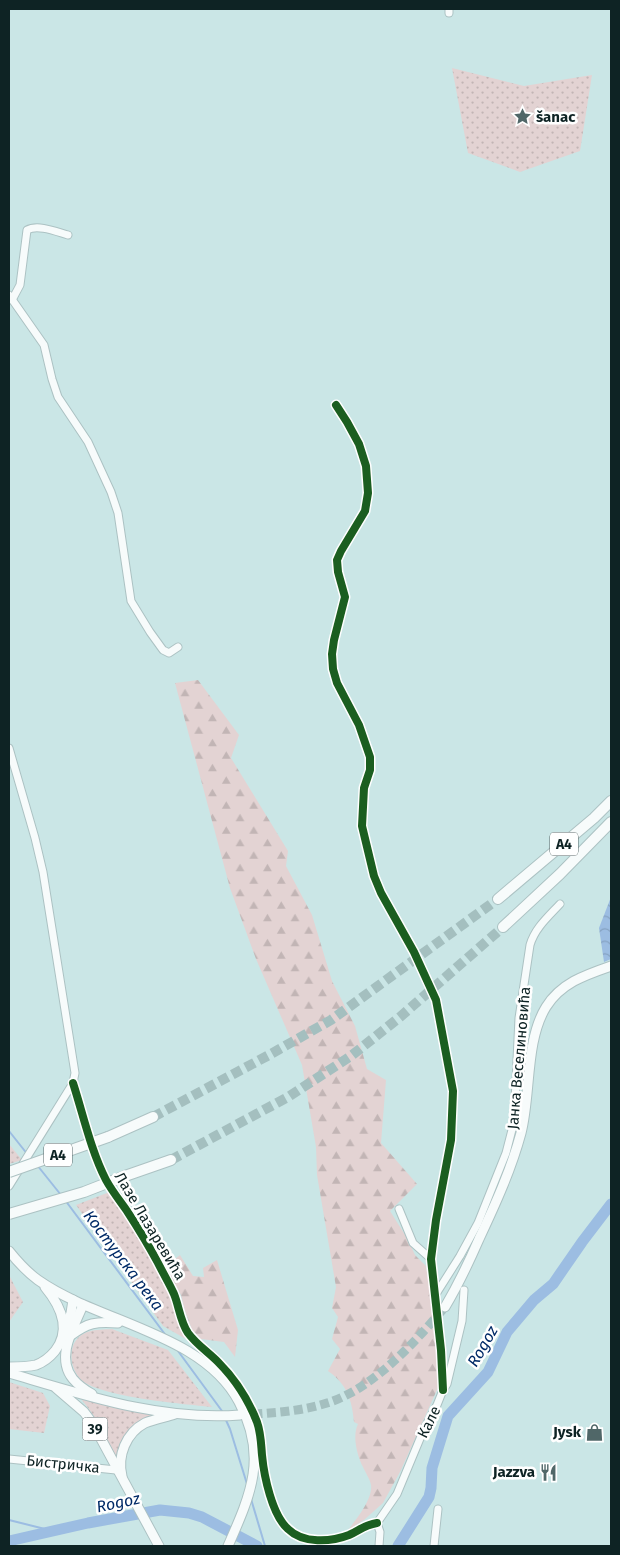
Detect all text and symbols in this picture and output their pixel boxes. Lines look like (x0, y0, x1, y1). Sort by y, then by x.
place icon: šanac (512, 107, 532, 127)
place label: šanac (536, 108, 576, 126)
road number: A4 (550, 832, 578, 856)
street label: Јанка Веселиновића (504, 986, 534, 1130)
road number: A4 (44, 1144, 72, 1166)
street label: Лазе Лазаревића (111, 1169, 189, 1283)
water label: Костурска река (80, 1206, 168, 1314)
water label: Rogoz (463, 1322, 502, 1370)
street label: Кале (414, 1403, 444, 1441)
road number: 39 (82, 1418, 108, 1440)
shop icon: Jysk (585, 1422, 605, 1442)
place label: Jysk (552, 1423, 582, 1441)
street label: Бистричка (25, 1451, 101, 1477)
restaurant icon: Jazzva (539, 1462, 559, 1482)
place label: Jazzva (492, 1463, 535, 1481)
water label: Rogoz (95, 1489, 142, 1516)

